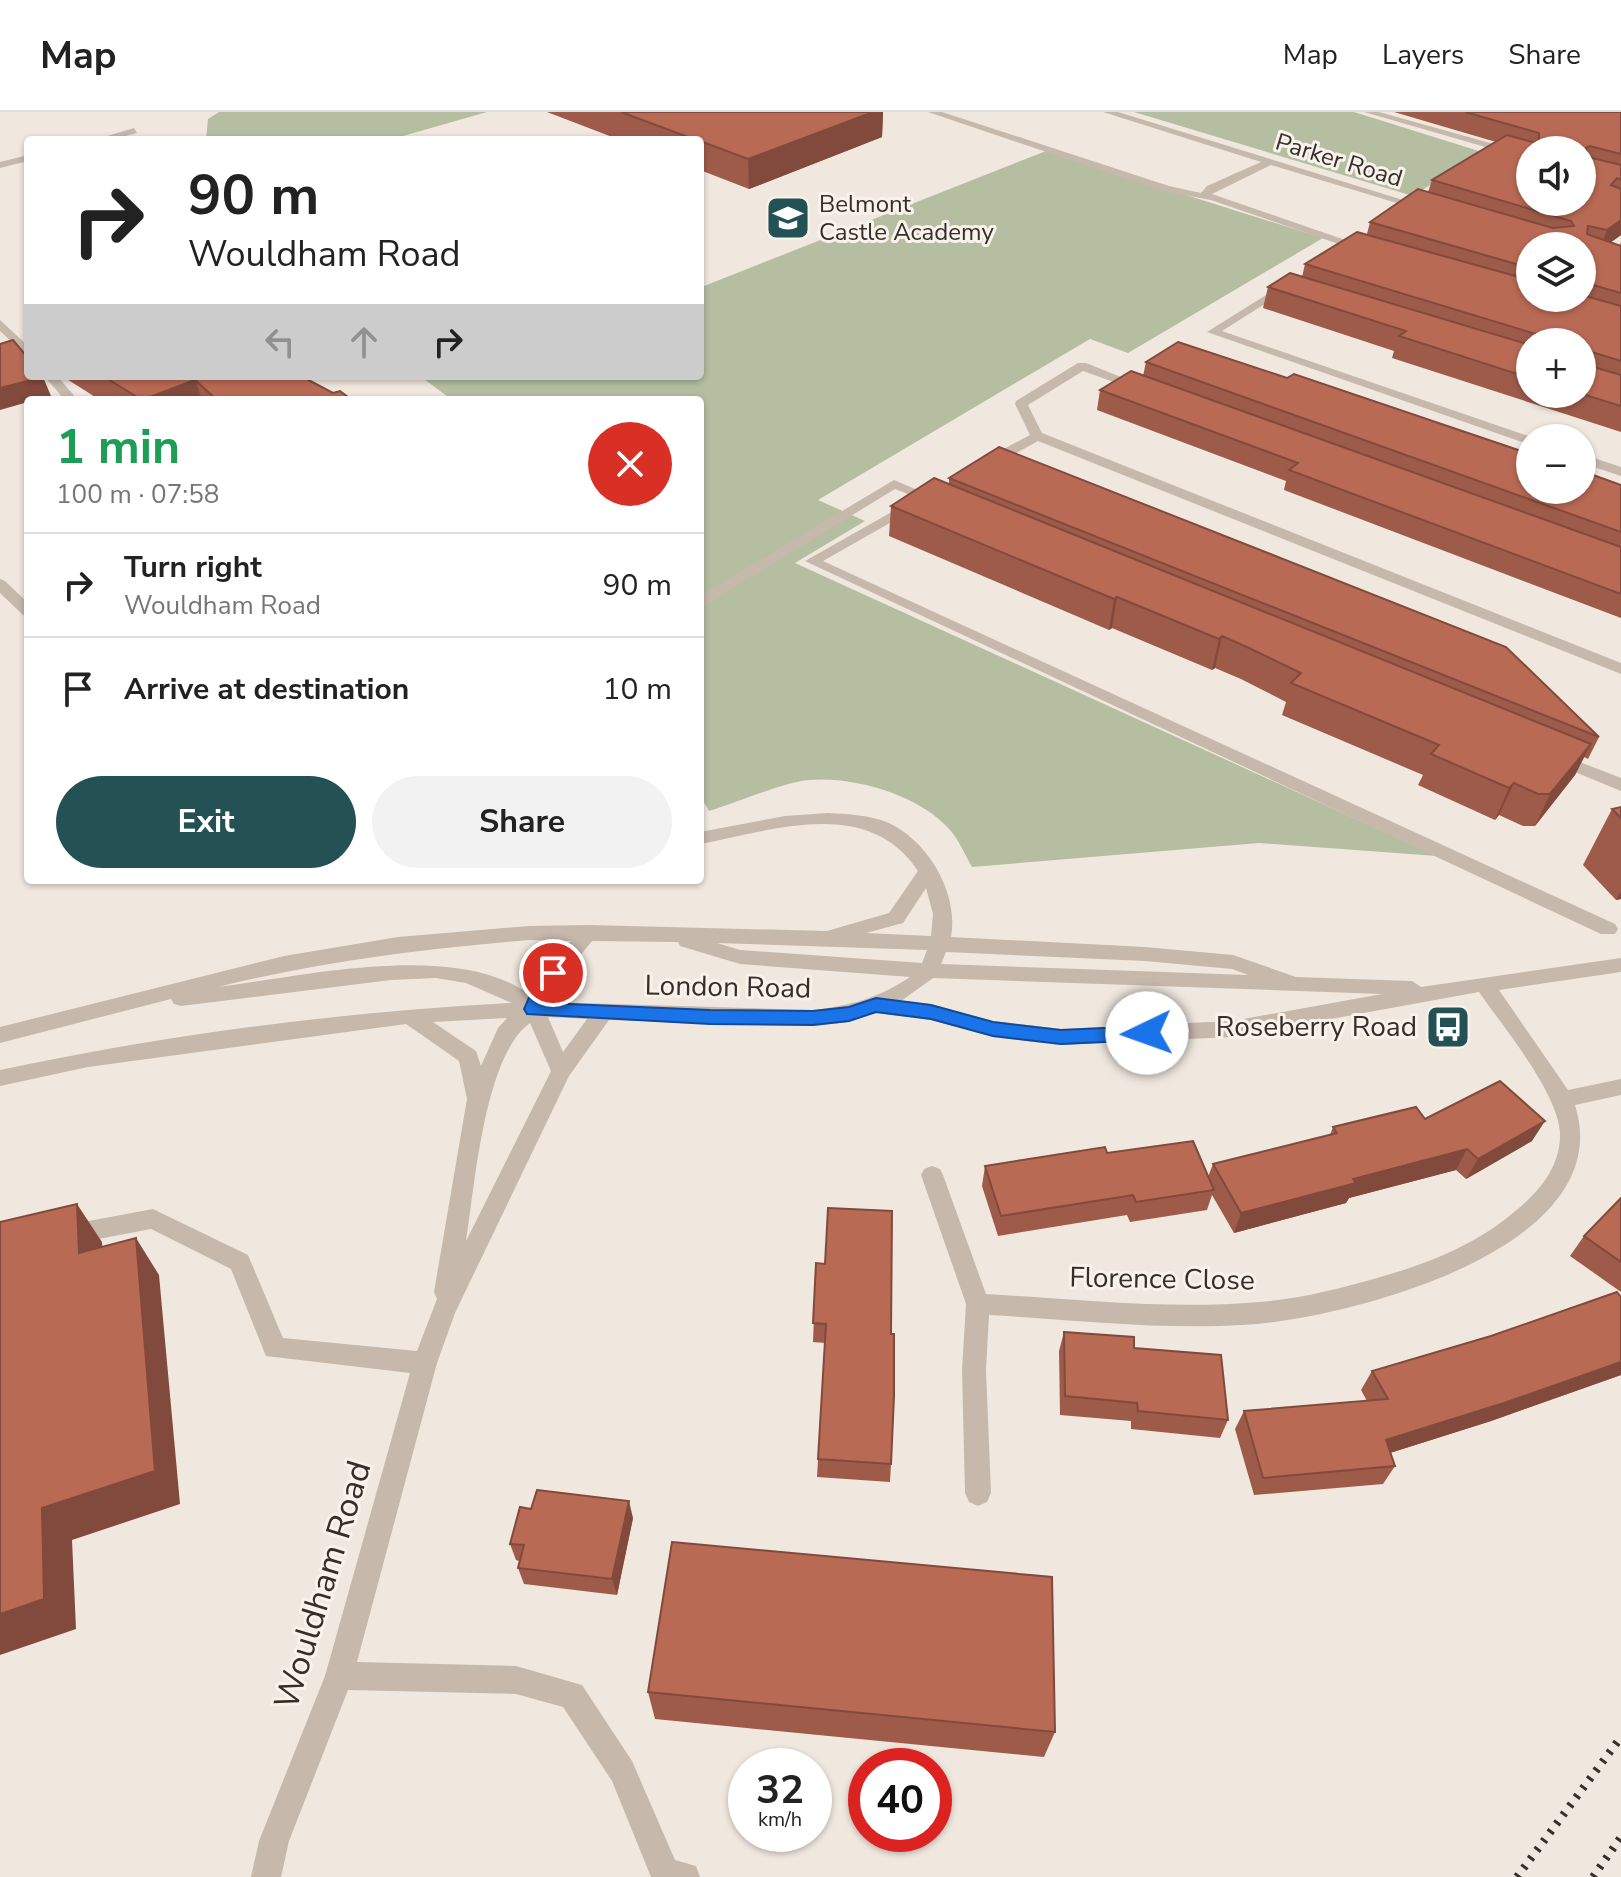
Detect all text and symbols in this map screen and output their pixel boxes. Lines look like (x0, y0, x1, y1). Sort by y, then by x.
text: Map (40, 30, 117, 81)
text: Map (1283, 36, 1338, 74)
text: Layers (1382, 36, 1464, 74)
text: Share (1508, 36, 1581, 74)
street label: Parker Road (1272, 126, 1406, 194)
map controls (1516, 136, 1596, 504)
button: sound (1516, 136, 1596, 216)
text: 90 m (188, 157, 319, 234)
icon: right (56, 168, 160, 272)
place label: Belmont Castle Academy (819, 188, 995, 248)
school or university icon: Belmont Castle Academy (764, 194, 812, 242)
text: Wouldham Road (188, 230, 461, 279)
button: layers (1516, 232, 1596, 312)
icon: left (258, 320, 302, 364)
icon: ahead (342, 320, 386, 364)
icon: right (426, 320, 470, 364)
button: + (1516, 328, 1596, 408)
text: 1 min (56, 414, 180, 480)
button: close (588, 422, 672, 506)
button: − (1516, 424, 1596, 504)
text: 100 m · 07:58 (56, 477, 219, 512)
text: Turn right (124, 547, 262, 588)
icon: right (56, 563, 100, 607)
text: 90 m (603, 565, 672, 606)
text: Wouldham Road (124, 588, 321, 623)
icon: arrive (56, 667, 100, 711)
text: Arrive at destination (124, 669, 409, 710)
text: 10 m (603, 669, 672, 710)
button: Exit (56, 776, 356, 868)
button: Share (372, 776, 672, 868)
pin (519, 939, 587, 1007)
icon: arrive (531, 951, 575, 995)
street label: London Road (644, 967, 812, 1007)
position arrow (1105, 991, 1189, 1075)
bus stop icon: Roseberry Road (1424, 1003, 1472, 1051)
place label: Roseberry Road (1216, 1008, 1417, 1046)
street label: Florence Close (1069, 1258, 1255, 1300)
street label: Wouldham Road (263, 1455, 383, 1715)
speed limit sign: 40 (848, 1748, 952, 1852)
text: 32 (756, 1763, 804, 1817)
text: km/h (758, 1806, 802, 1833)

